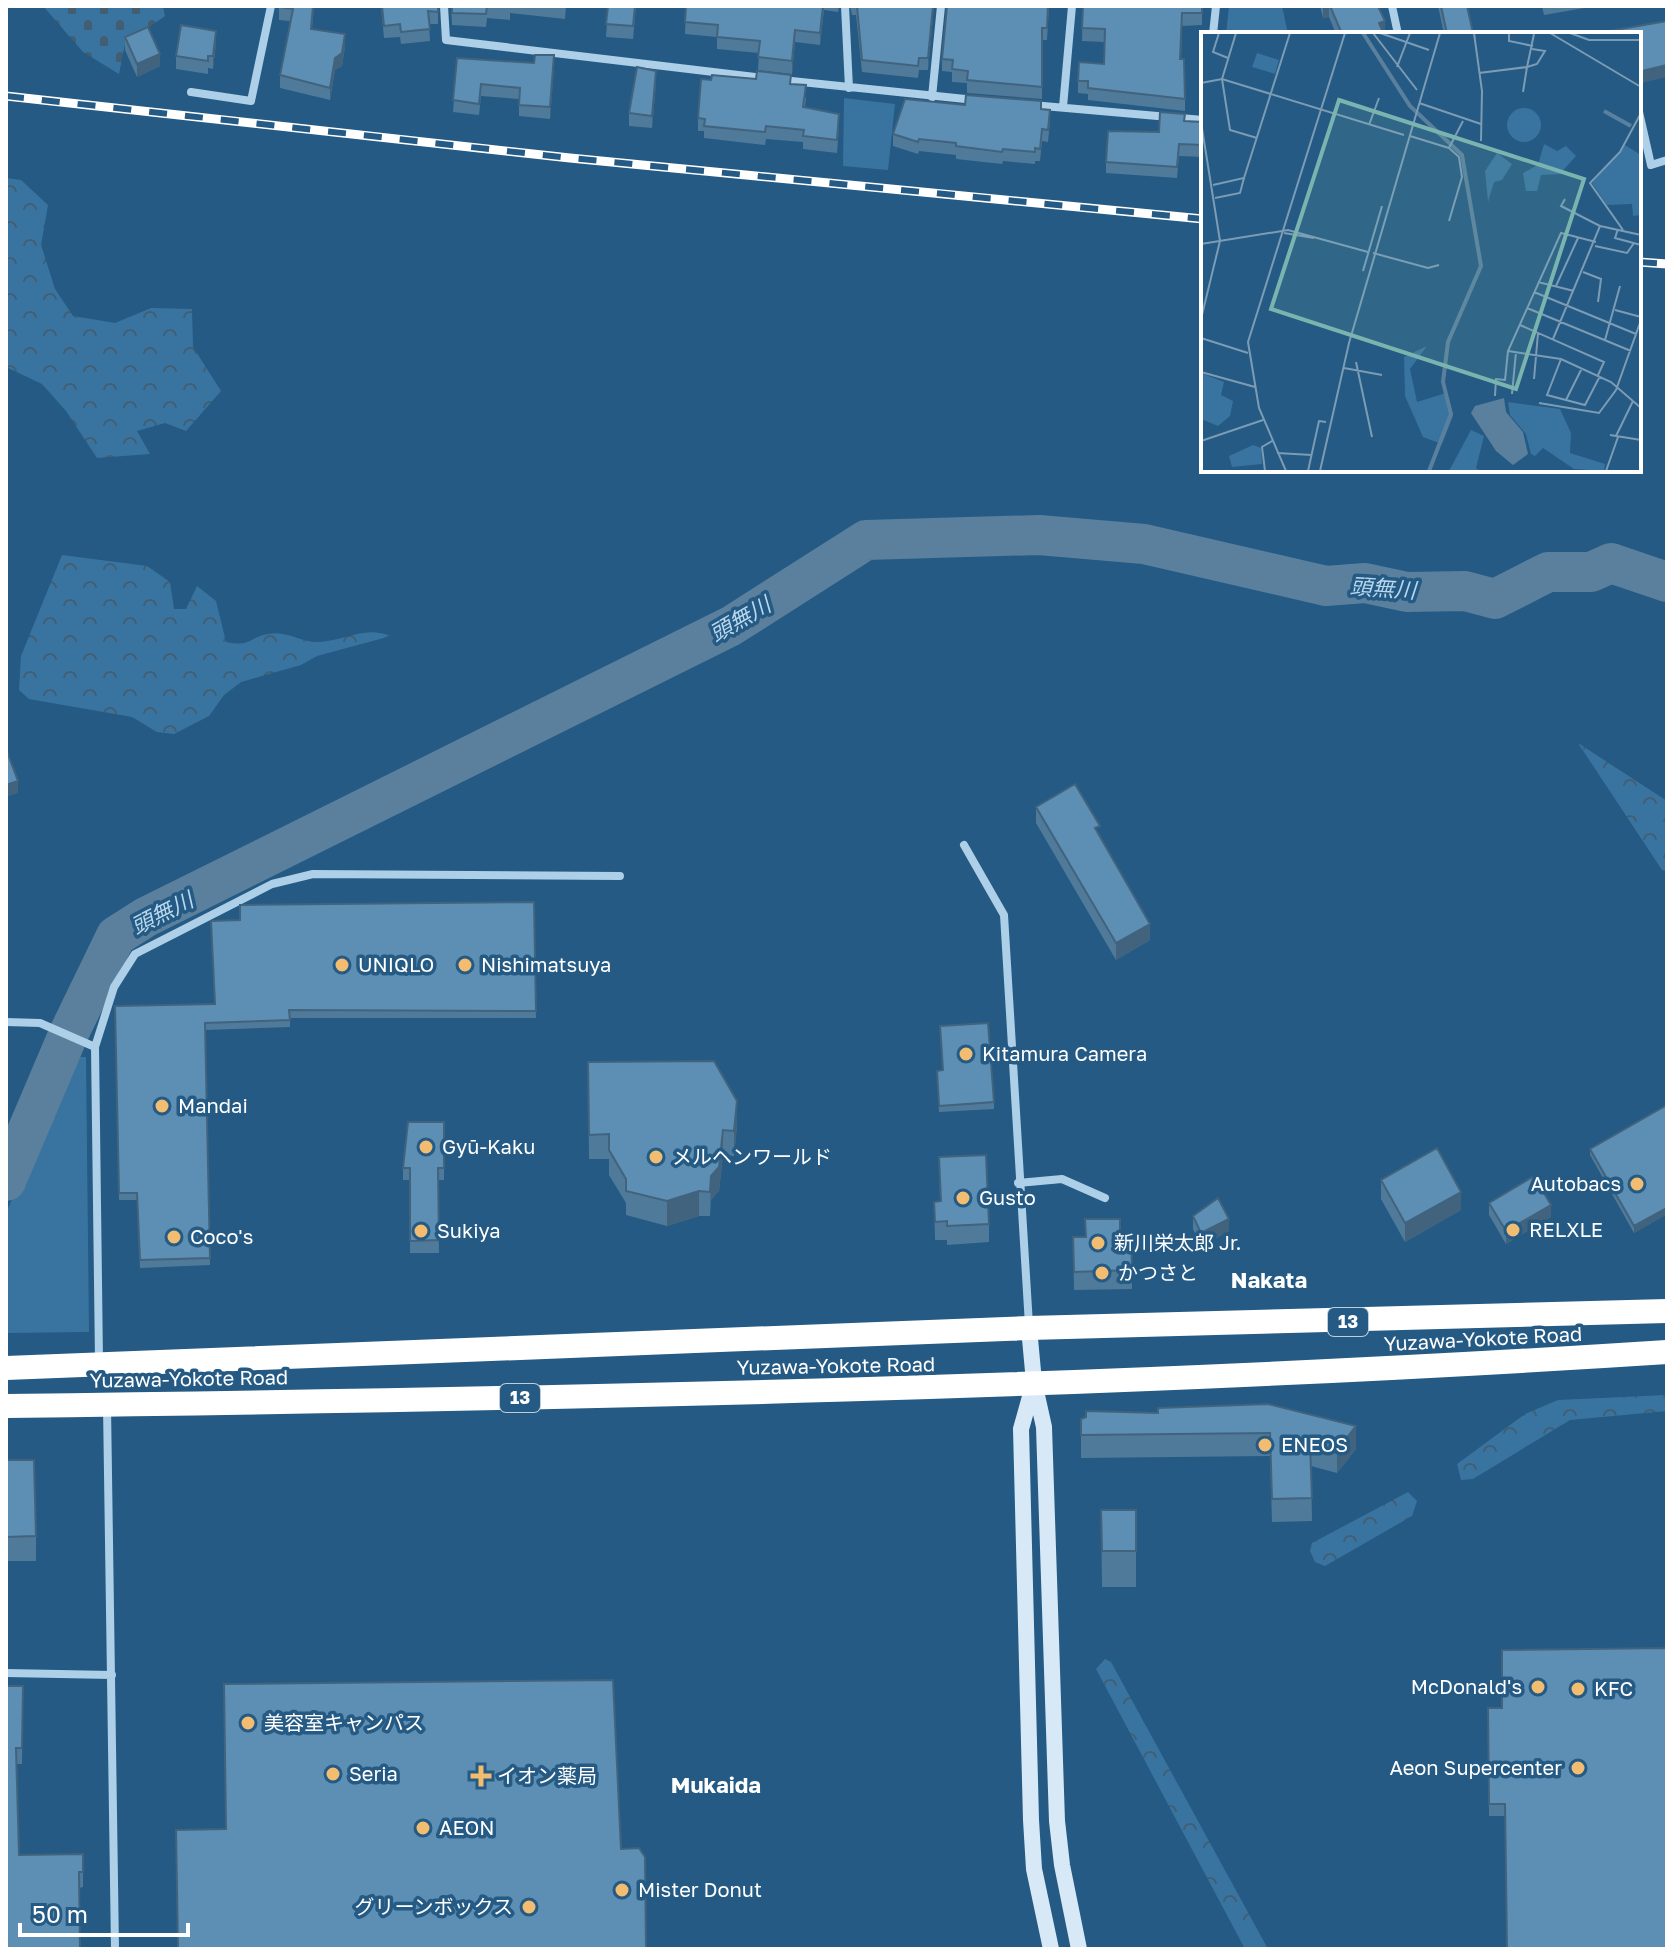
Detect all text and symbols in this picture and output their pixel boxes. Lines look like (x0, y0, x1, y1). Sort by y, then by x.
inset map (1201, 32, 1641, 472)
water label: 頭無川 (1349, 572, 1419, 603)
water label: 頭無川 (704, 589, 777, 647)
water label: 頭無川 (126, 885, 199, 940)
place label: UNIQLO (358, 952, 434, 976)
place label: Nishimatsuya (481, 952, 611, 976)
marker: UNIQLO (333, 956, 351, 974)
marker: Nishimatsuya (456, 956, 474, 974)
place label: Kitamura Camera (982, 1041, 1147, 1065)
marker: Kitamura Camera (957, 1045, 975, 1063)
place label: Mandai (178, 1093, 248, 1117)
marker: Mandai (153, 1097, 171, 1115)
place label: Gyū-Kaku (442, 1134, 535, 1158)
marker: Gyū-Kaku (417, 1138, 435, 1156)
place label: メルヘンワールド (672, 1144, 832, 1168)
marker: メルヘンワールド (647, 1148, 665, 1166)
place label: Autobacs (1531, 1171, 1621, 1195)
marker: Autobacs (1628, 1175, 1646, 1193)
place label: Gusto (979, 1185, 1036, 1209)
marker: Gusto (954, 1189, 972, 1207)
place label: RELXLE (1529, 1217, 1603, 1241)
place label: Sukiya (437, 1218, 500, 1242)
marker: RELXLE (1504, 1221, 1522, 1239)
marker: Sukiya (412, 1222, 430, 1240)
place label: Coco's (190, 1224, 253, 1248)
marker: Coco's (165, 1228, 183, 1246)
place label: 新川栄太郎 Jr. (1114, 1230, 1242, 1254)
marker: 新川栄太郎 Jr. (1089, 1234, 1107, 1252)
place label: かつさと (1118, 1260, 1198, 1284)
marker: かつさと (1093, 1264, 1111, 1282)
district label: Nakata (1231, 1266, 1307, 1293)
road number: 13 (1328, 1308, 1368, 1336)
street label: Yuzawa-Yokote Road (1383, 1321, 1583, 1355)
street label: Yuzawa-Yokote Road (736, 1351, 935, 1379)
street label: Yuzawa-Yokote Road (89, 1364, 288, 1392)
road number: 13 (500, 1384, 540, 1412)
place label: ENEOS (1281, 1432, 1348, 1456)
marker: ENEOS (1256, 1436, 1274, 1454)
place label: McDonald's (1411, 1674, 1522, 1698)
place label: KFC (1594, 1676, 1633, 1700)
marker: McDonald's (1529, 1678, 1547, 1696)
marker: KFC (1569, 1680, 1587, 1698)
place label: 美容室キャンパス (264, 1710, 424, 1734)
marker: 美容室キャンパス (239, 1714, 257, 1732)
place label: Aeon Supercenter (1390, 1755, 1562, 1779)
marker: Aeon Supercenter (1569, 1759, 1587, 1777)
place label: Seria (349, 1761, 398, 1785)
place label: イオン薬局 (497, 1763, 597, 1787)
marker: Seria (324, 1765, 342, 1783)
marker: イオン薬局 (472, 1767, 490, 1785)
district label: Mukaida (671, 1771, 761, 1798)
place label: AEON (439, 1815, 495, 1839)
marker: AEON (414, 1819, 432, 1837)
place label: Mister Donut (638, 1877, 762, 1901)
marker: Mister Donut (613, 1881, 631, 1899)
scale bar (20, 1887, 188, 1937)
place label: グリーンボックス (355, 1894, 513, 1918)
marker: グリーンボックス (520, 1898, 538, 1916)
text: 50 m (32, 1899, 88, 1928)

